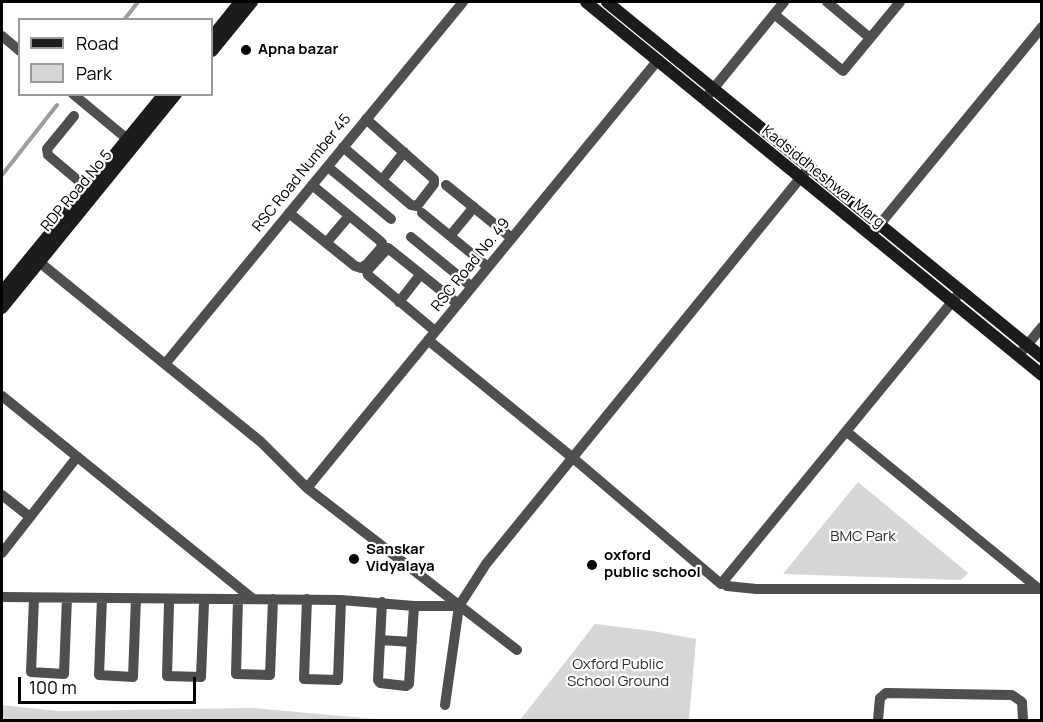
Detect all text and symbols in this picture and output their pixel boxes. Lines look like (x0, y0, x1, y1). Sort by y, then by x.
legend (18, 18, 213, 96)
text: Road (76, 31, 119, 55)
place label: Apna bazar (258, 41, 338, 59)
marker: Apna bazar (239, 43, 253, 57)
text: Park (76, 61, 112, 85)
street label: RSC Road Number 45 (249, 110, 355, 236)
street label: Kadsiddheshwar Marg (758, 122, 888, 232)
street label: RDP Road No 5 (38, 147, 116, 235)
street label: RSC Road No. 49 (428, 215, 514, 315)
park label: BMC Park (830, 528, 896, 546)
place label: Sanskar Vidyalaya (366, 541, 435, 576)
place label: oxford public school (604, 547, 701, 582)
marker: Sanskar Vidyalaya (347, 552, 361, 566)
marker: oxford public school (585, 558, 599, 572)
park label: Oxford Public School Ground (567, 656, 669, 691)
scale bar (21, 665, 200, 703)
text: 100 m (29, 675, 77, 699)

